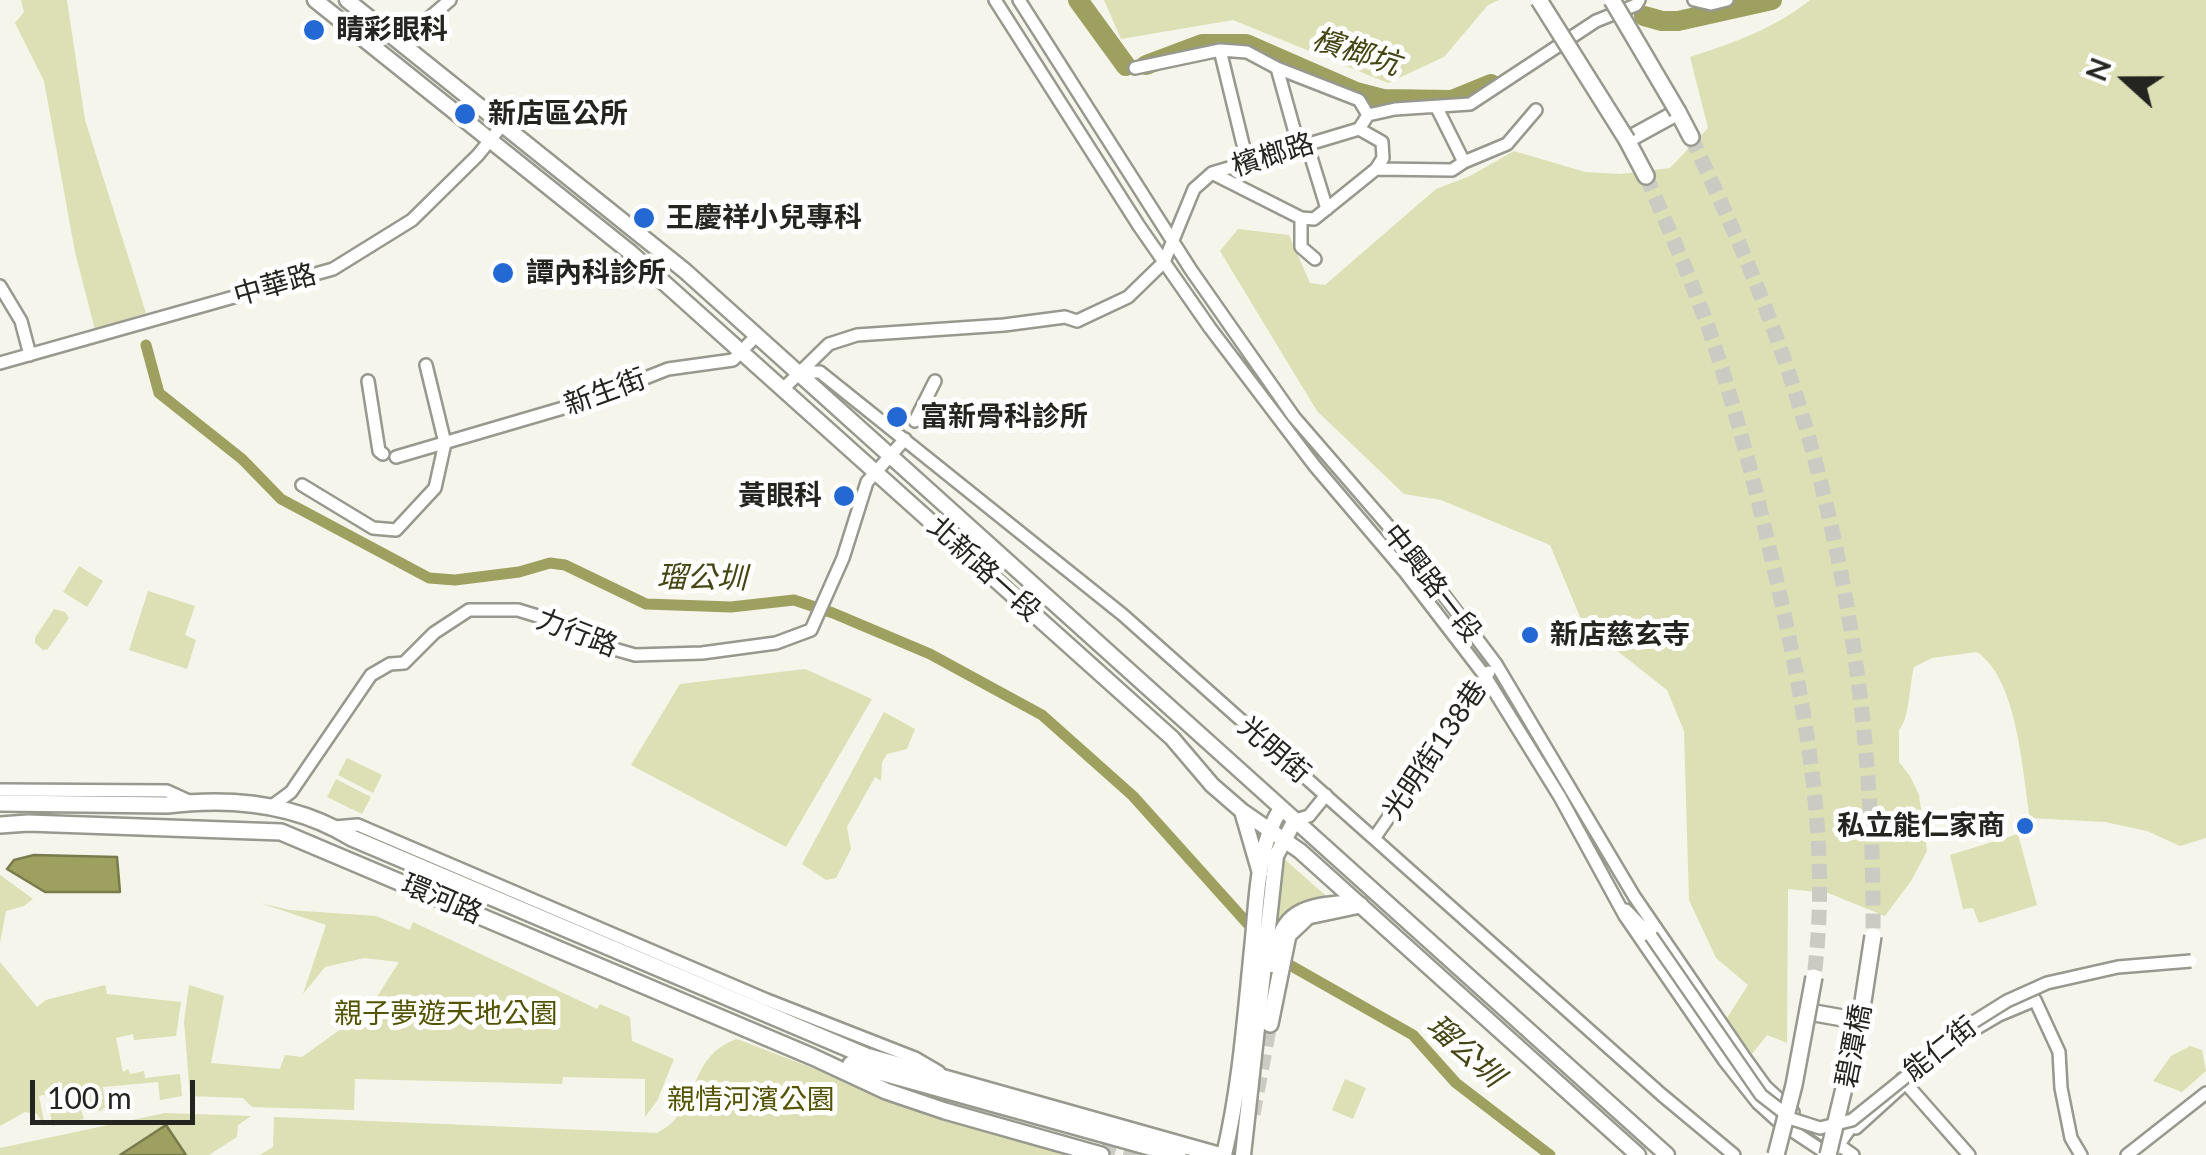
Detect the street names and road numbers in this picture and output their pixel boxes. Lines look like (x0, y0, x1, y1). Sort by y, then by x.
street label: 檳榔路 (1228, 127, 1318, 183)
street label: 中華路 (230, 257, 320, 313)
street label: 新生街 (560, 362, 650, 422)
street label: 北新路一段 (921, 510, 1047, 628)
street label: 中興路一段 (1376, 517, 1488, 649)
street label: 力行路 (532, 602, 622, 664)
street label: 光明街138巷 (1376, 674, 1494, 826)
street label: 光明街 (1231, 710, 1317, 790)
street label: 環河路 (397, 867, 487, 931)
street label: 碧潭橋 (1829, 1002, 1879, 1090)
street label: 能仁街 (1897, 1010, 1983, 1088)

